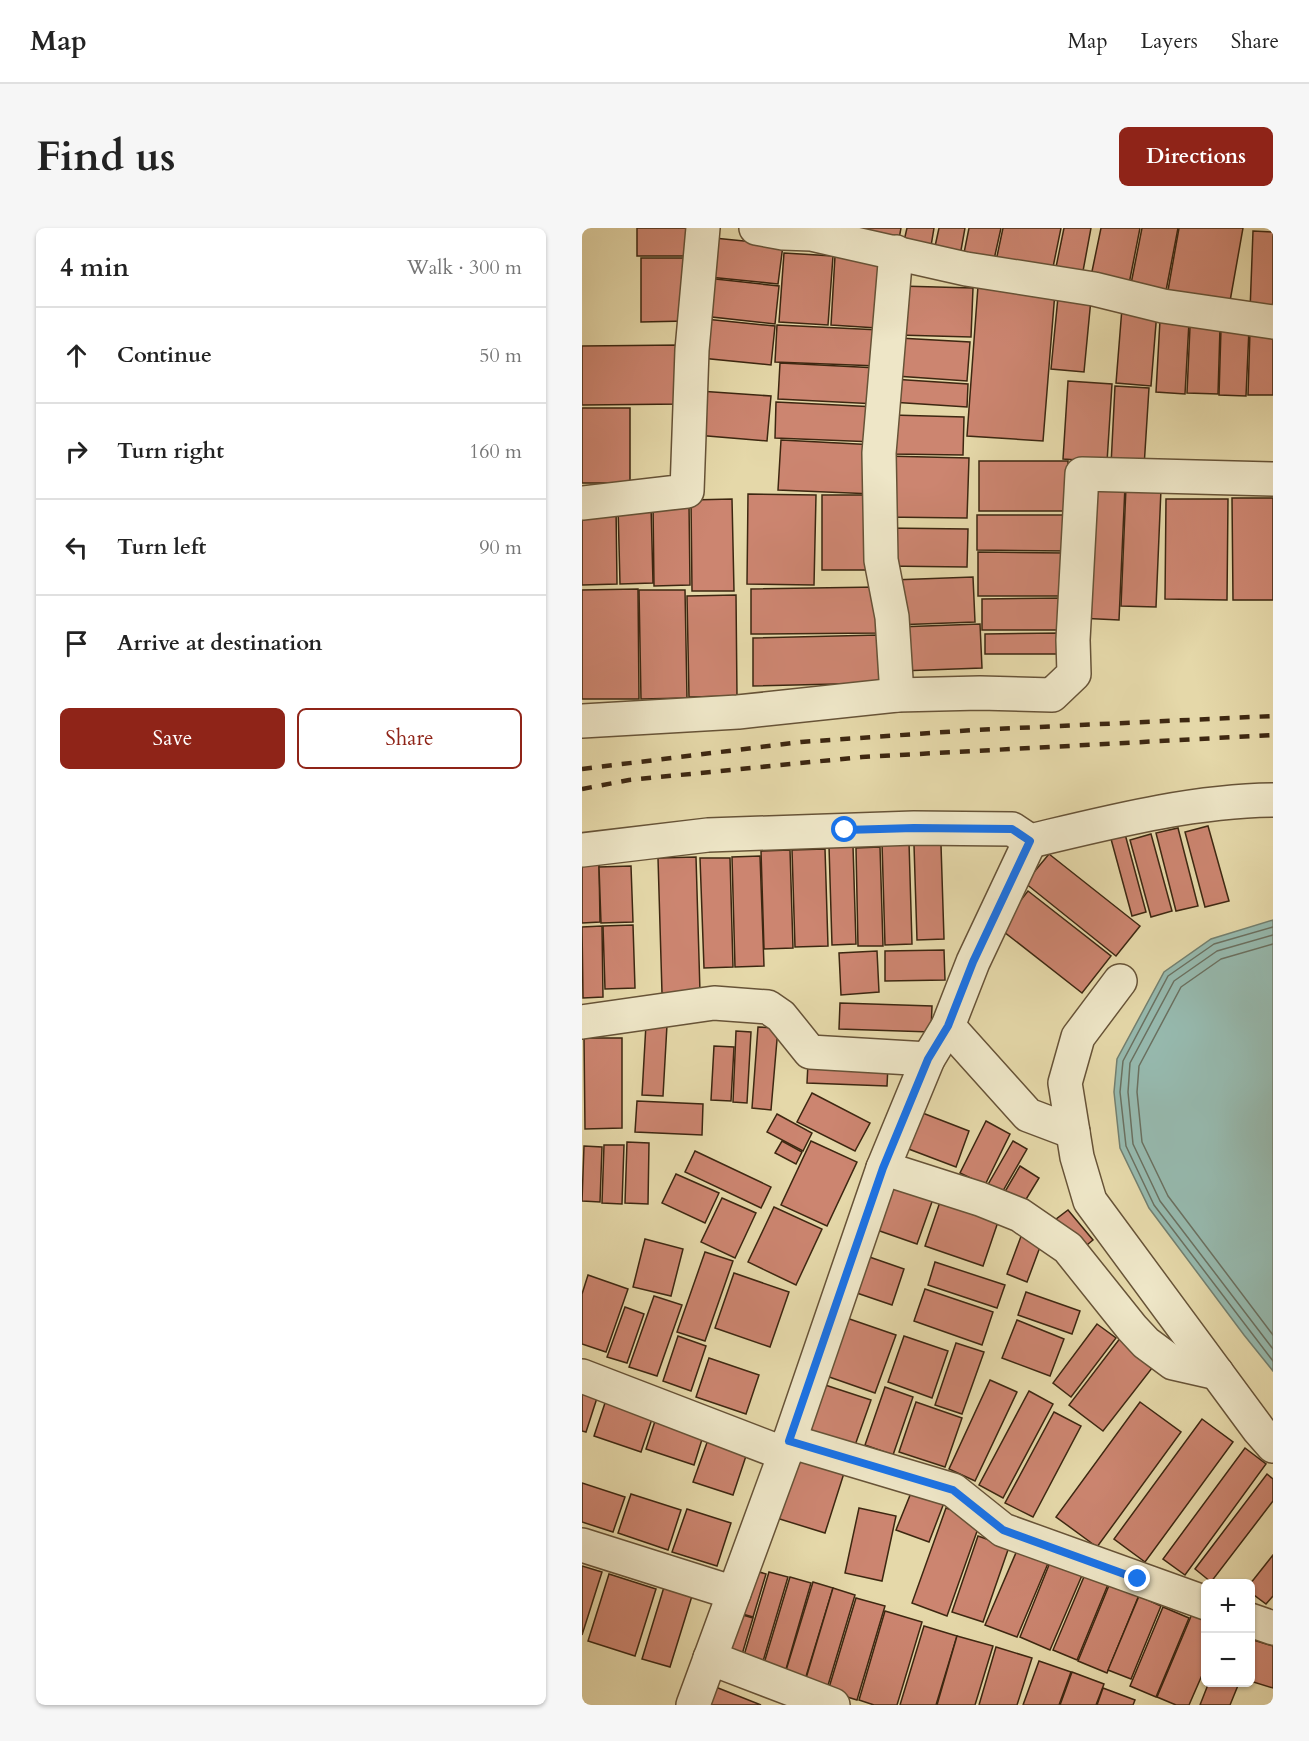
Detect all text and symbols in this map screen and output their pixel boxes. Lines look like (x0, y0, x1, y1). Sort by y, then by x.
text: Map (30, 22, 87, 60)
text: Map (1068, 27, 1108, 56)
text: Layers (1141, 27, 1198, 56)
text: Share (1231, 27, 1279, 56)
button: Directions (1119, 127, 1273, 186)
text: Find us (36, 128, 176, 185)
text: 4 min (60, 250, 129, 285)
text: Walk · 300 m (407, 254, 522, 281)
icon: ahead (60, 339, 93, 372)
text: Continue (117, 340, 212, 370)
text: 50 m (479, 342, 522, 369)
icon: right (60, 435, 93, 468)
text: Turn right (117, 436, 224, 466)
text: 160 m (469, 438, 522, 465)
icon: left (60, 531, 93, 564)
text: Turn left (117, 532, 206, 562)
text: 90 m (479, 534, 522, 561)
icon: arrive (60, 627, 93, 660)
text: Arrive at destination (117, 628, 322, 658)
button: Save (60, 708, 285, 769)
button: Share (297, 708, 522, 769)
route start (831, 816, 857, 842)
route end (1124, 1565, 1150, 1591)
map controls (1201, 1579, 1255, 1687)
button: + (1201, 1579, 1255, 1633)
button: − (1201, 1633, 1255, 1687)

